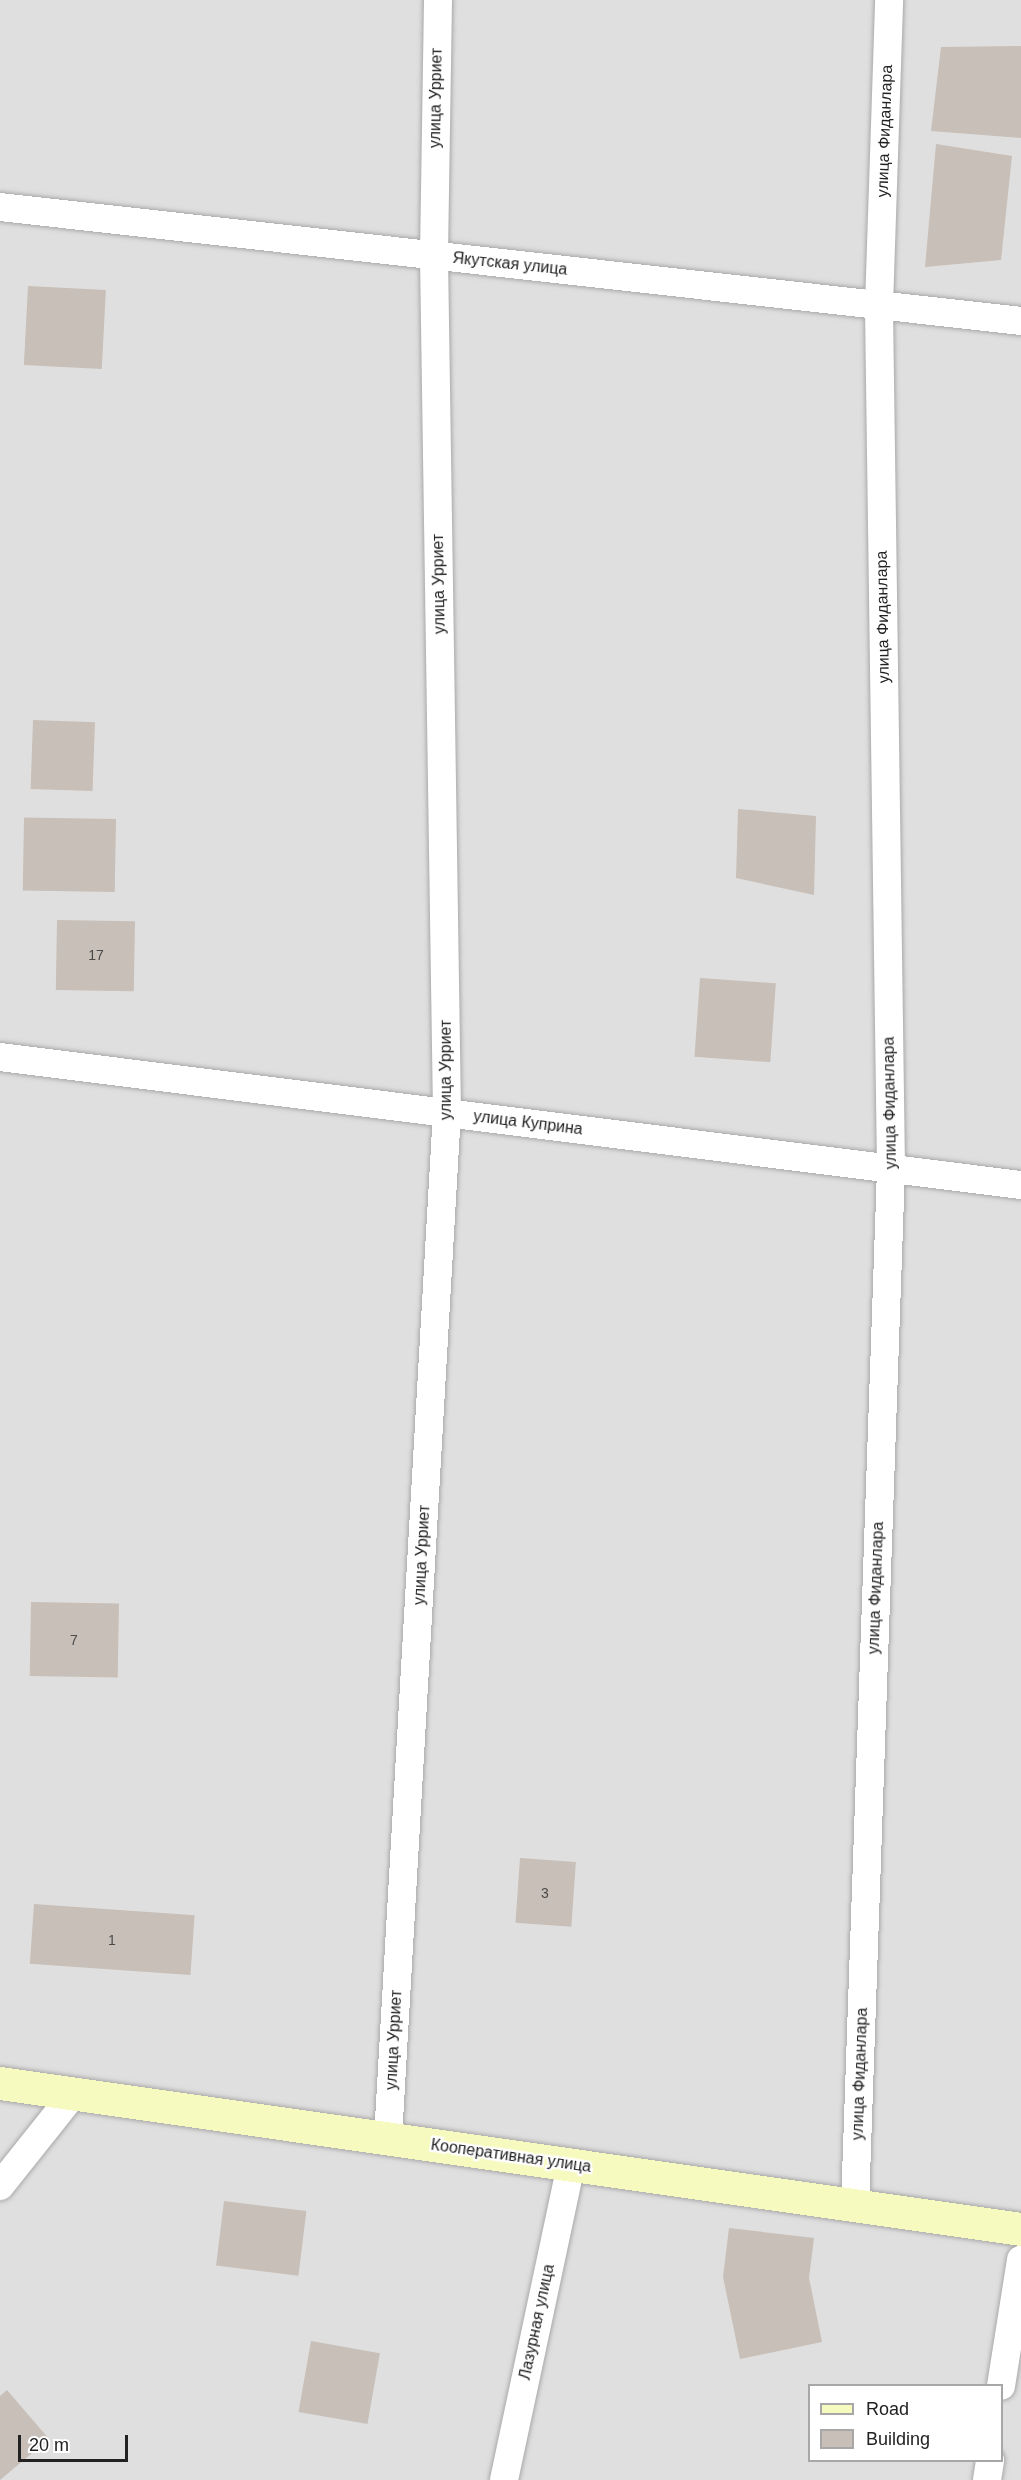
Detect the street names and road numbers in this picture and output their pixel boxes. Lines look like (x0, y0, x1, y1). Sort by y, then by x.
street label: улица Урриет (426, 48, 446, 148)
street label: улица Фиданлара (873, 64, 897, 198)
street label: Якутская улица (452, 248, 568, 280)
street label: улица Урриет (429, 534, 449, 634)
street label: улица Фиданлара (872, 551, 894, 683)
street label: улица Урриет (436, 1020, 456, 1120)
street label: улица Фиданлара (879, 1037, 901, 1169)
street label: улица Куприна (472, 1107, 584, 1139)
street label: улица Урриет (410, 1504, 434, 1606)
street label: улица Фиданлара (864, 1521, 888, 1655)
street label: улица Урриет (382, 1989, 406, 2091)
street label: улица Фиданлара (848, 2007, 872, 2141)
street label: Кооперативная улица (430, 2135, 592, 2177)
street label: Лазурная улица (515, 2262, 559, 2382)

